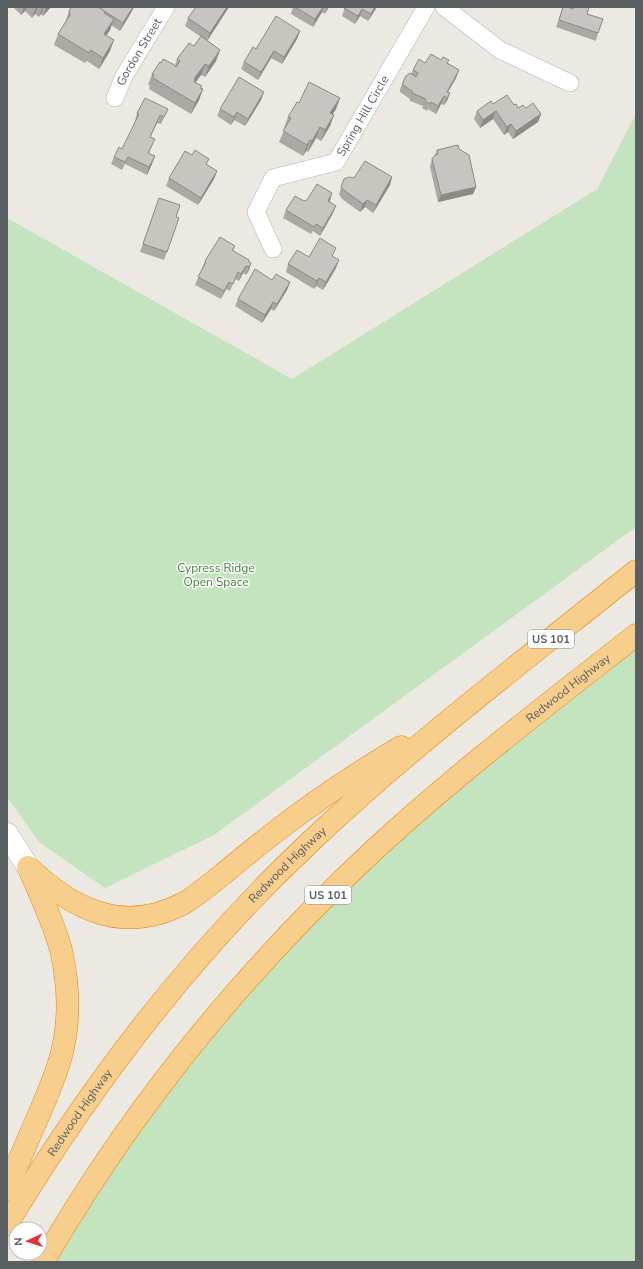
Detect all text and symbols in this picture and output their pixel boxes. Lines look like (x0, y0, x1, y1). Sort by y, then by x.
street label: Gordon Street (113, 15, 166, 88)
street label: Spring Hill Circle (333, 72, 393, 159)
park label: Cypress Ridge Open Space (177, 560, 255, 590)
road number: US 101 (528, 630, 574, 648)
street label: Redwood Highway (523, 650, 614, 726)
street label: Redwood Highway (245, 822, 330, 906)
road number: US 101 (305, 886, 351, 904)
street label: Redwood Highway (44, 1065, 116, 1159)
north arrow (8, 1221, 48, 1261)
text: N (11, 1237, 26, 1246)

